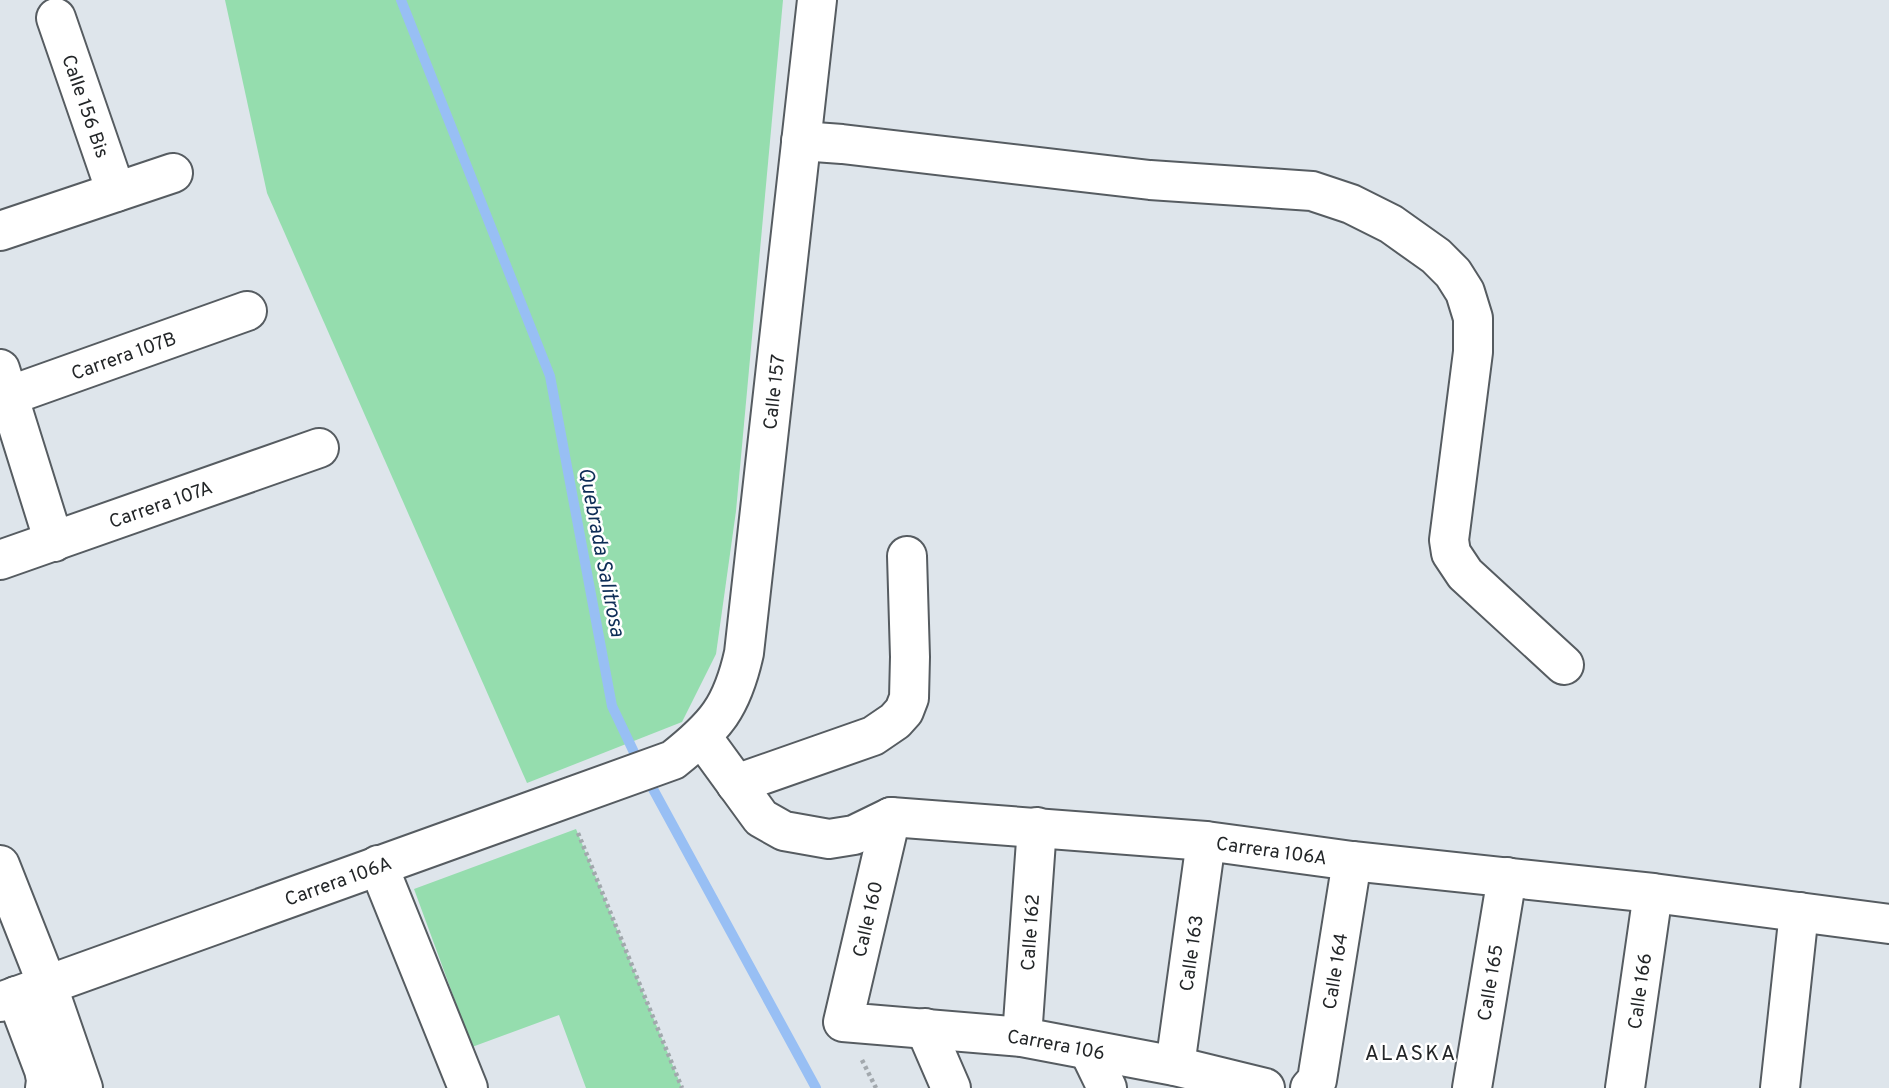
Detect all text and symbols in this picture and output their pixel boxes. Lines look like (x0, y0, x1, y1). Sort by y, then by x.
street label: Calle 156 Bis (55, 52, 113, 161)
street label: Carrera 107B (68, 327, 180, 387)
street label: Calle 157 (759, 353, 791, 431)
water label: Quebrada Salitrosa (571, 465, 630, 639)
street label: Carrera 107A (106, 476, 216, 535)
street label: Carrera 106A (1214, 832, 1328, 871)
street label: Carrera 106A (282, 852, 395, 913)
street label: Calle 160 (849, 879, 889, 960)
street label: Calle 162 (1017, 893, 1046, 972)
street label: Calle 163 (1175, 914, 1210, 993)
street label: Calle 164 (1318, 931, 1354, 1011)
street label: Calle 165 (1473, 943, 1510, 1023)
street label: Calle 166 (1624, 952, 1658, 1031)
street label: Carrera 106 (1006, 1026, 1107, 1066)
district label: ALASKA (1365, 1041, 1457, 1068)

